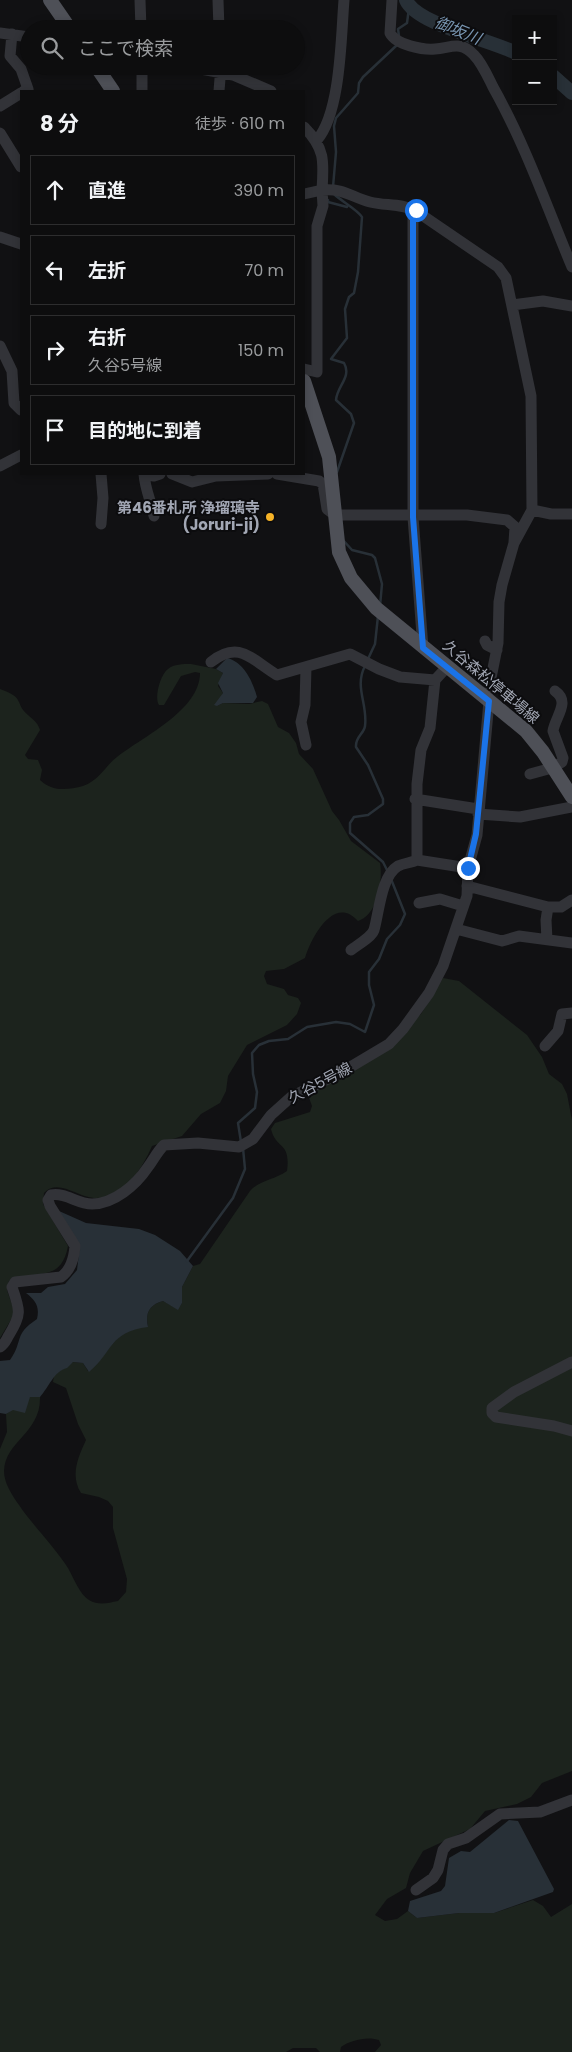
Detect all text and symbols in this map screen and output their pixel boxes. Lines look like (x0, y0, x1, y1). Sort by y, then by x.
water label: 御坂川 (431, 11, 486, 51)
map controls (512, 15, 557, 105)
button: + (512, 15, 557, 60)
search box (20, 20, 305, 75)
icon: search (38, 34, 66, 62)
text: ここで検索 (78, 35, 173, 62)
button: − (512, 60, 557, 105)
text: 8 分 (40, 109, 79, 138)
text: 徒歩 · 610 m (195, 112, 285, 135)
icon: ahead (41, 176, 69, 204)
text: 直進 (88, 177, 126, 204)
text: 390 m (234, 179, 284, 202)
route start (405, 199, 428, 222)
icon: left (41, 256, 69, 284)
text: 左折 (88, 257, 126, 284)
text: 70 m (244, 259, 284, 282)
text: 右折 (88, 324, 126, 351)
icon: right (41, 336, 69, 364)
text: 150 m (238, 339, 284, 362)
text: 久谷5号線 (88, 354, 162, 377)
icon: arrive (41, 416, 69, 444)
text: 目的地に到着 (88, 417, 202, 444)
place label: 第46番札所 浄瑠璃寺 (Joruri-ji) (117, 497, 260, 535)
marker: 第46番札所 浄瑠璃寺 (Joruri-ji) (264, 511, 276, 523)
street label: 久谷森松停車場線 (439, 635, 544, 728)
route end (457, 857, 480, 880)
street label: 久谷5号線 (284, 1057, 355, 1108)

